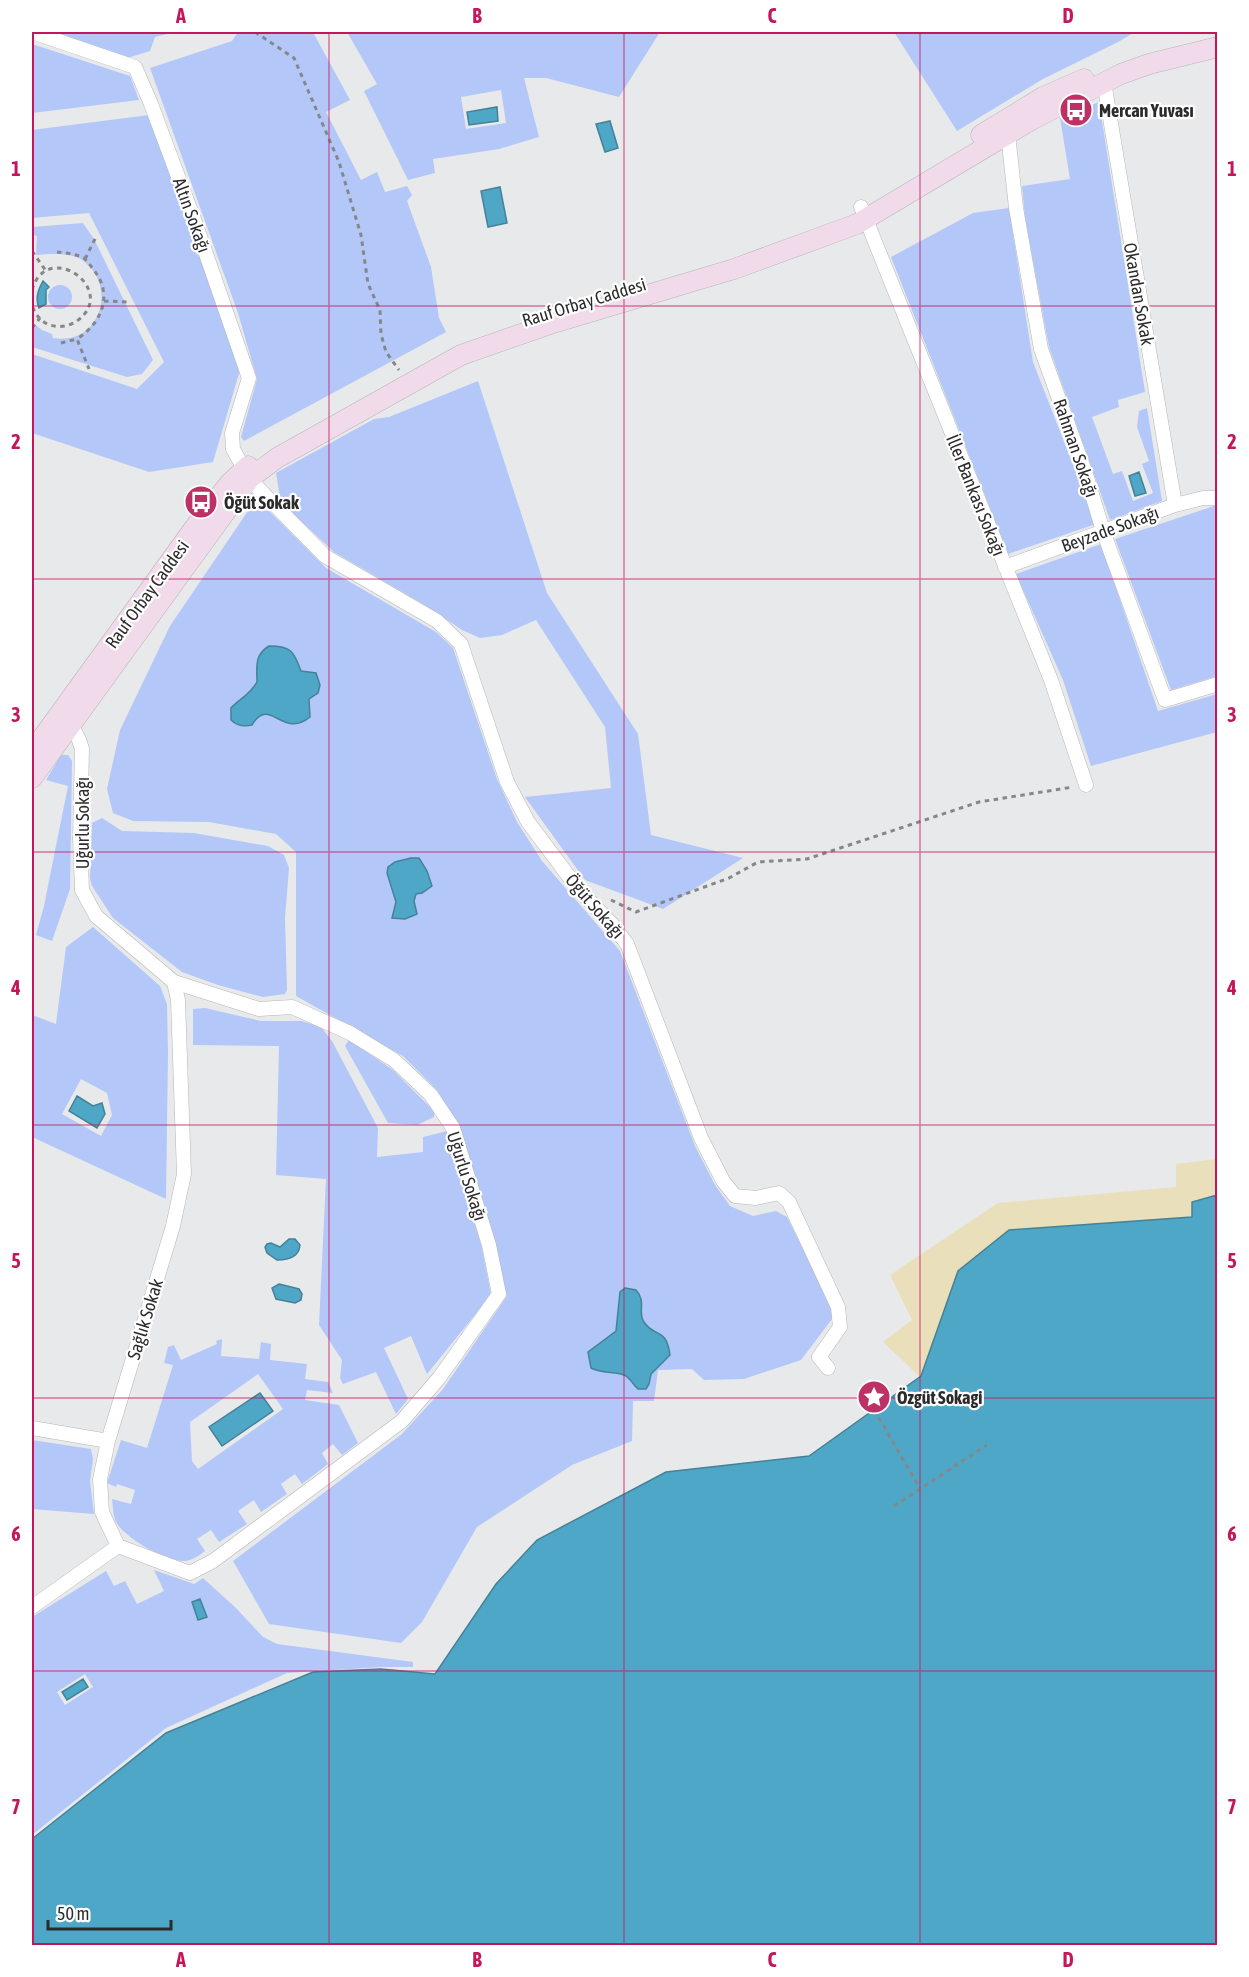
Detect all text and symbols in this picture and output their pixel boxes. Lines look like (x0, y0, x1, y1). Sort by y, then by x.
text: A (175, 4, 186, 27)
text: B (472, 4, 482, 27)
text: C (768, 4, 777, 27)
text: D (1062, 4, 1074, 27)
bus stop icon: Mercan Yuvası (1058, 92, 1094, 128)
place label: Mercan Yuvası (1099, 100, 1194, 121)
text: 1 (11, 157, 21, 180)
text: 1 (1227, 157, 1237, 180)
street label: Altın Sokağı (169, 175, 215, 255)
street label: Okandan Sokak (1120, 241, 1158, 347)
street label: Rauf Orbay Caddesi (520, 273, 648, 331)
street label: Rahman Sokağı (1049, 396, 1103, 500)
text: 2 (11, 430, 21, 453)
text: 2 (1227, 430, 1237, 453)
street label: İller Bankası Sokağı (942, 431, 1010, 559)
bus stop icon: Öğüt Sokak (183, 484, 219, 520)
place label: Öğüt Sokak (224, 492, 300, 513)
street label: Beyzade Sokağı (1058, 502, 1162, 556)
street label: Rauf Orbay Caddesi (101, 536, 193, 652)
text: 3 (11, 703, 21, 726)
text: 3 (1227, 703, 1237, 726)
street label: Uğurlu Sokağı (72, 777, 93, 869)
street label: Öğüt Sokağı (561, 869, 629, 943)
text: 4 (10, 976, 21, 999)
text: 4 (1226, 976, 1237, 999)
street label: Uğurlu Sokağı (443, 1129, 491, 1223)
text: 5 (11, 1249, 21, 1272)
text: 5 (1227, 1249, 1237, 1272)
street label: Sağlık Sokak (123, 1276, 167, 1362)
place icon: Özgüt Sokagi (856, 1379, 892, 1415)
place label: Özgüt Sokagi (897, 1387, 982, 1408)
text: 6 (11, 1522, 21, 1545)
text: 6 (1227, 1522, 1237, 1545)
text: 7 (11, 1795, 21, 1818)
text: 7 (1227, 1795, 1237, 1818)
scale bar (48, 1893, 171, 1931)
text: 50 m (57, 1903, 89, 1924)
text: A (175, 1948, 186, 1971)
text: B (472, 1948, 482, 1971)
text: C (768, 1948, 777, 1971)
text: D (1062, 1948, 1074, 1971)

